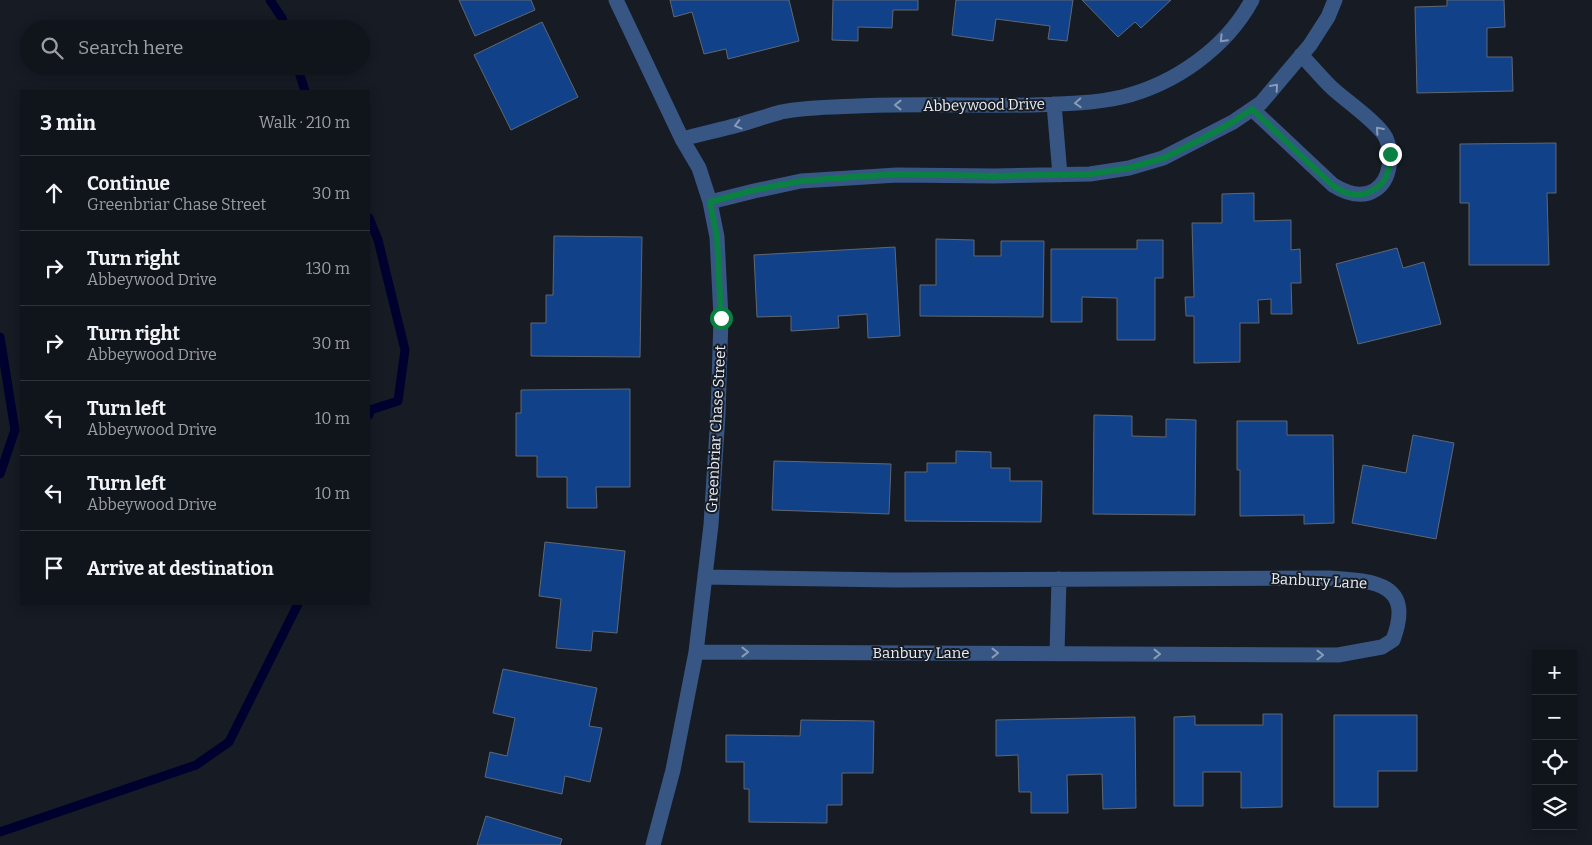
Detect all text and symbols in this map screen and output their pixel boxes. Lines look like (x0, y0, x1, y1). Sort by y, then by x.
search box (20, 20, 370, 75)
one-way arrow (1220, 33, 1229, 42)
icon: search (38, 34, 66, 62)
text: Search here (78, 36, 183, 59)
one-way arrow (1269, 83, 1278, 92)
street label: Abbeywood Drive (923, 95, 1045, 115)
one-way arrow (1074, 97, 1082, 108)
one-way arrow (894, 100, 902, 110)
text: 3 min (40, 110, 96, 136)
text: Walk · 210 m (259, 113, 350, 132)
one-way arrow (734, 119, 742, 130)
one-way arrow (1376, 127, 1385, 136)
route end (1379, 143, 1402, 166)
text: Continue (87, 172, 170, 195)
icon: ahead (40, 179, 68, 207)
text: 30 m (312, 184, 350, 203)
text: Greenbriar Chase Street (87, 195, 266, 214)
text: Turn right (87, 247, 180, 270)
icon: right (40, 254, 68, 282)
text: 130 m (306, 259, 350, 278)
text: Abbeywood Drive (87, 270, 217, 289)
route start (710, 307, 733, 330)
text: Turn right (87, 322, 180, 345)
icon: right (40, 329, 68, 357)
text: 30 m (312, 334, 350, 353)
street label: Greenbriar Chase Street (703, 344, 729, 513)
text: Abbeywood Drive (87, 345, 217, 364)
text: Turn left (87, 397, 166, 420)
icon: left (40, 404, 68, 432)
text: 10 m (315, 409, 350, 428)
text: Abbeywood Drive (87, 420, 217, 439)
text: Turn left (87, 472, 166, 495)
icon: left (40, 479, 68, 507)
text: 10 m (315, 484, 350, 503)
text: Abbeywood Drive (87, 495, 217, 514)
icon: arrive (40, 554, 68, 582)
text: Arrive at destination (87, 557, 274, 580)
street label: Banbury Lane (1270, 569, 1368, 593)
street label: Banbury Lane (873, 644, 969, 662)
one-way arrow (741, 647, 749, 657)
one-way arrow (991, 648, 999, 658)
one-way arrow (1154, 649, 1161, 659)
one-way arrow (1316, 650, 1324, 660)
map controls (1532, 650, 1577, 830)
button: + (1532, 650, 1577, 695)
button: − (1532, 695, 1577, 740)
button: locate (1532, 740, 1577, 785)
button: layers (1532, 785, 1577, 830)

